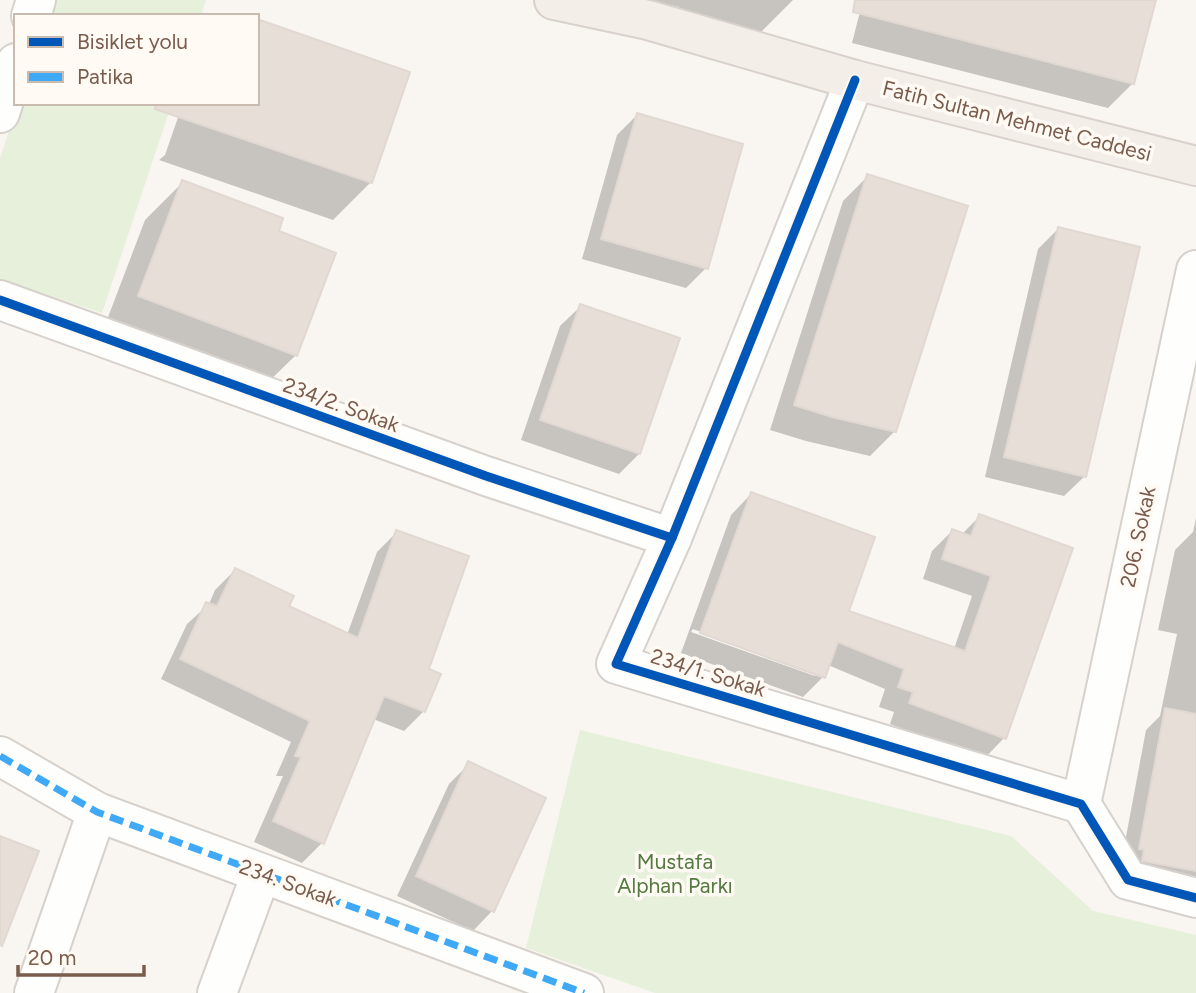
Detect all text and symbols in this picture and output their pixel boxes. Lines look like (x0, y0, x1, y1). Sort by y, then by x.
legend (14, 14, 259, 105)
text: Bisiklet yolu (77, 29, 188, 54)
text: Patika (77, 64, 133, 89)
street label: Fatih Sultan Mehmet Caddesi (880, 75, 1154, 166)
street label: 234/2. Sokak (280, 372, 403, 437)
street label: 206. Sokak (1115, 483, 1161, 590)
street label: 234/1. Sokak (648, 643, 769, 702)
park label: Mustafa Alphan Parkı (617, 849, 733, 898)
street label: 234. Sokak (236, 853, 341, 912)
scale bar (18, 934, 144, 978)
text: 20 m (28, 945, 76, 970)

